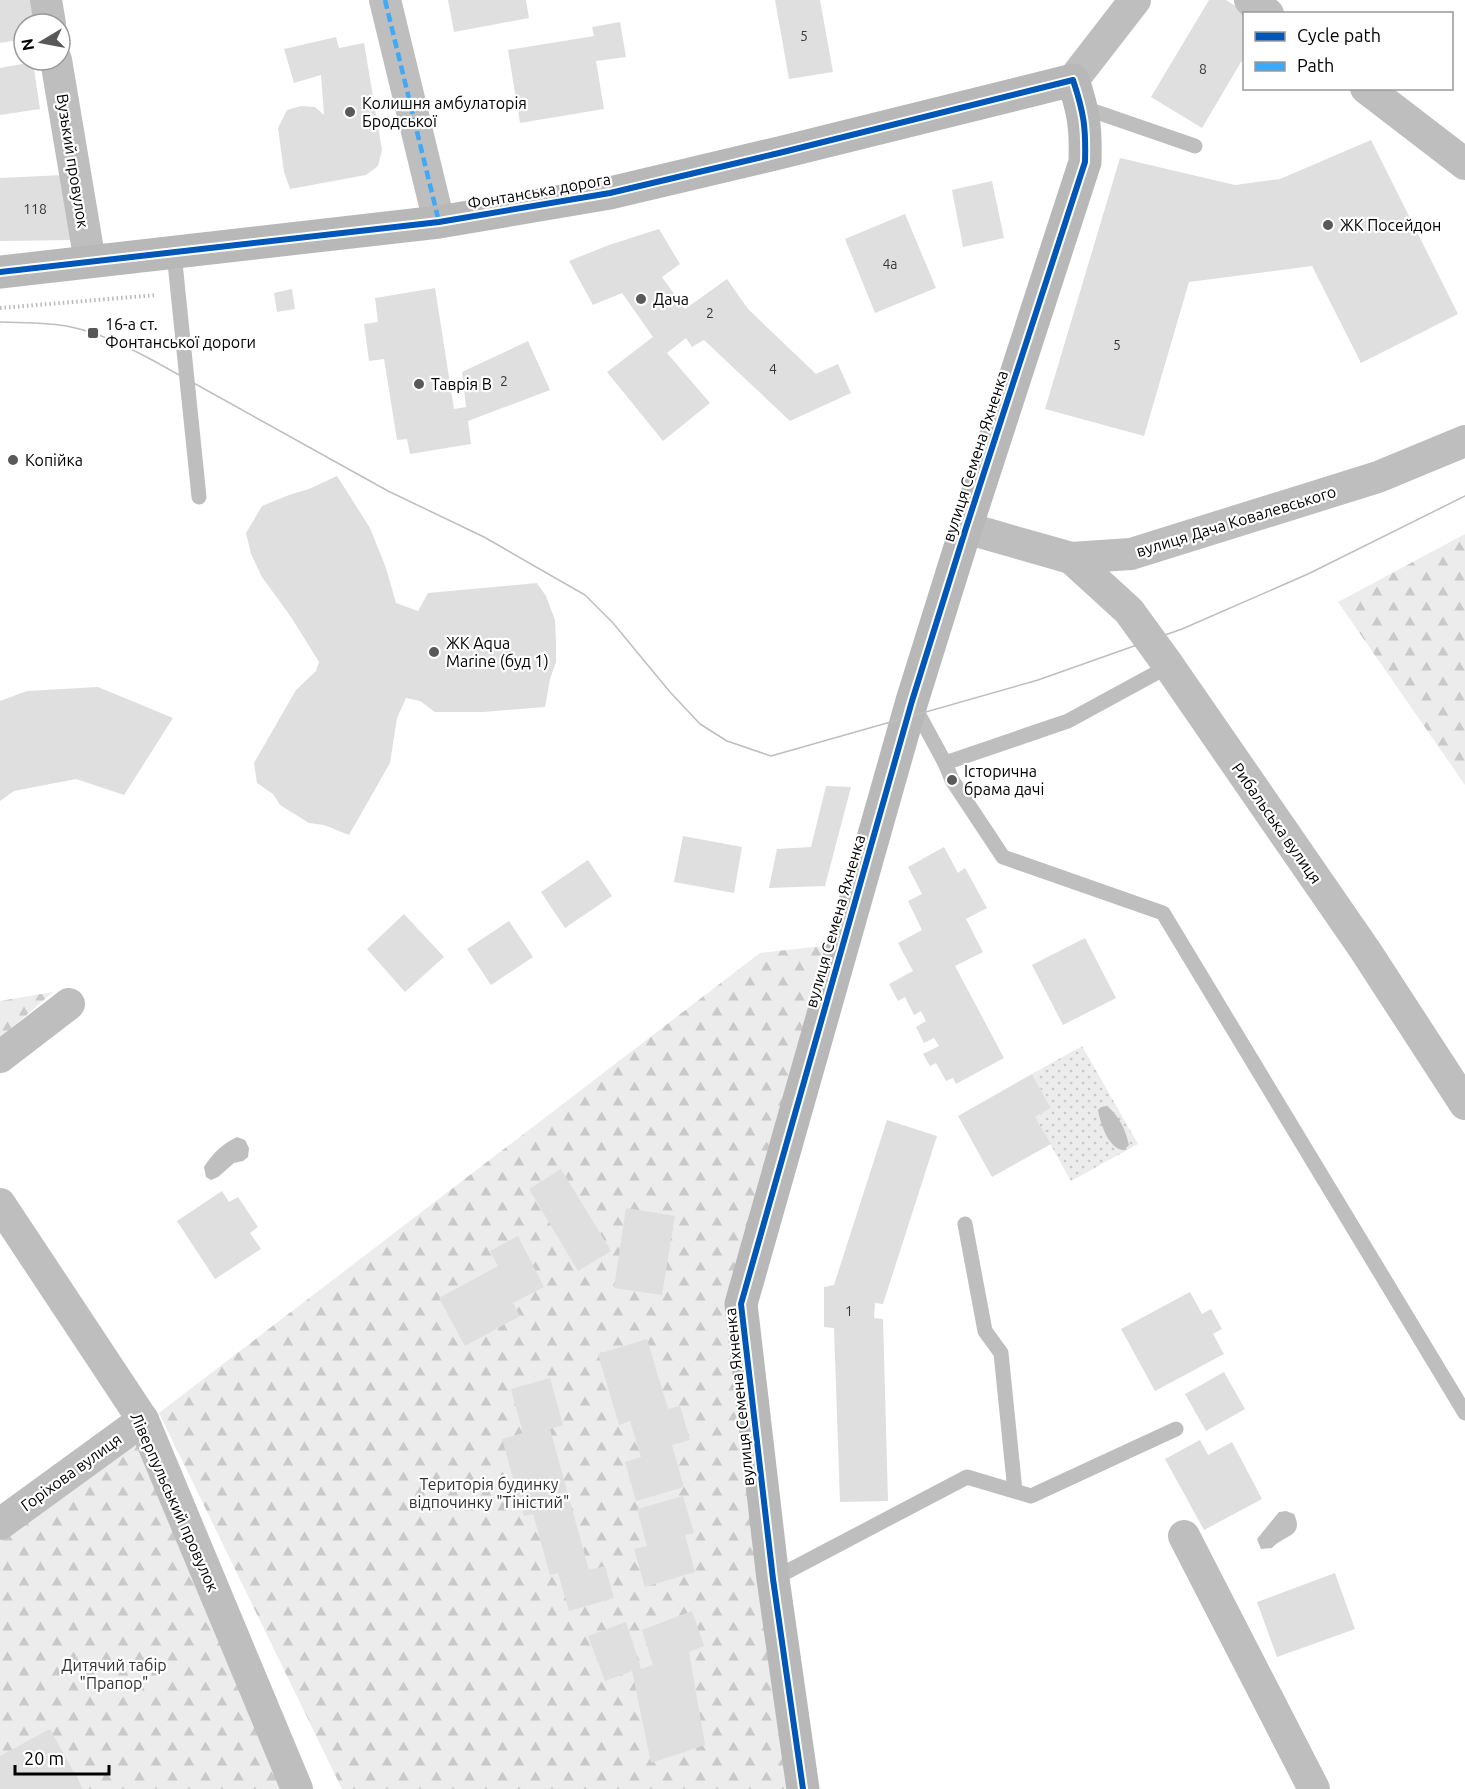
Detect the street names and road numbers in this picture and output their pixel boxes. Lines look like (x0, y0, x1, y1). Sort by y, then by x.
street label: Вузький провулок (53, 93, 93, 229)
street label: Фонтанська дорога (466, 170, 612, 212)
street label: вулиця Семена Яхненка (939, 368, 1011, 544)
street label: вулиця Дача Ковалевського (1134, 482, 1338, 560)
street label: Рибальська вулиця (1229, 759, 1325, 887)
street label: вулиця Семена Яхненка (802, 832, 868, 1010)
street label: вулиця Семена Яхненка (721, 1307, 757, 1487)
street label: Ліверпульський провулок (127, 1410, 223, 1594)
street label: Горіхова вулиця (17, 1429, 125, 1515)

